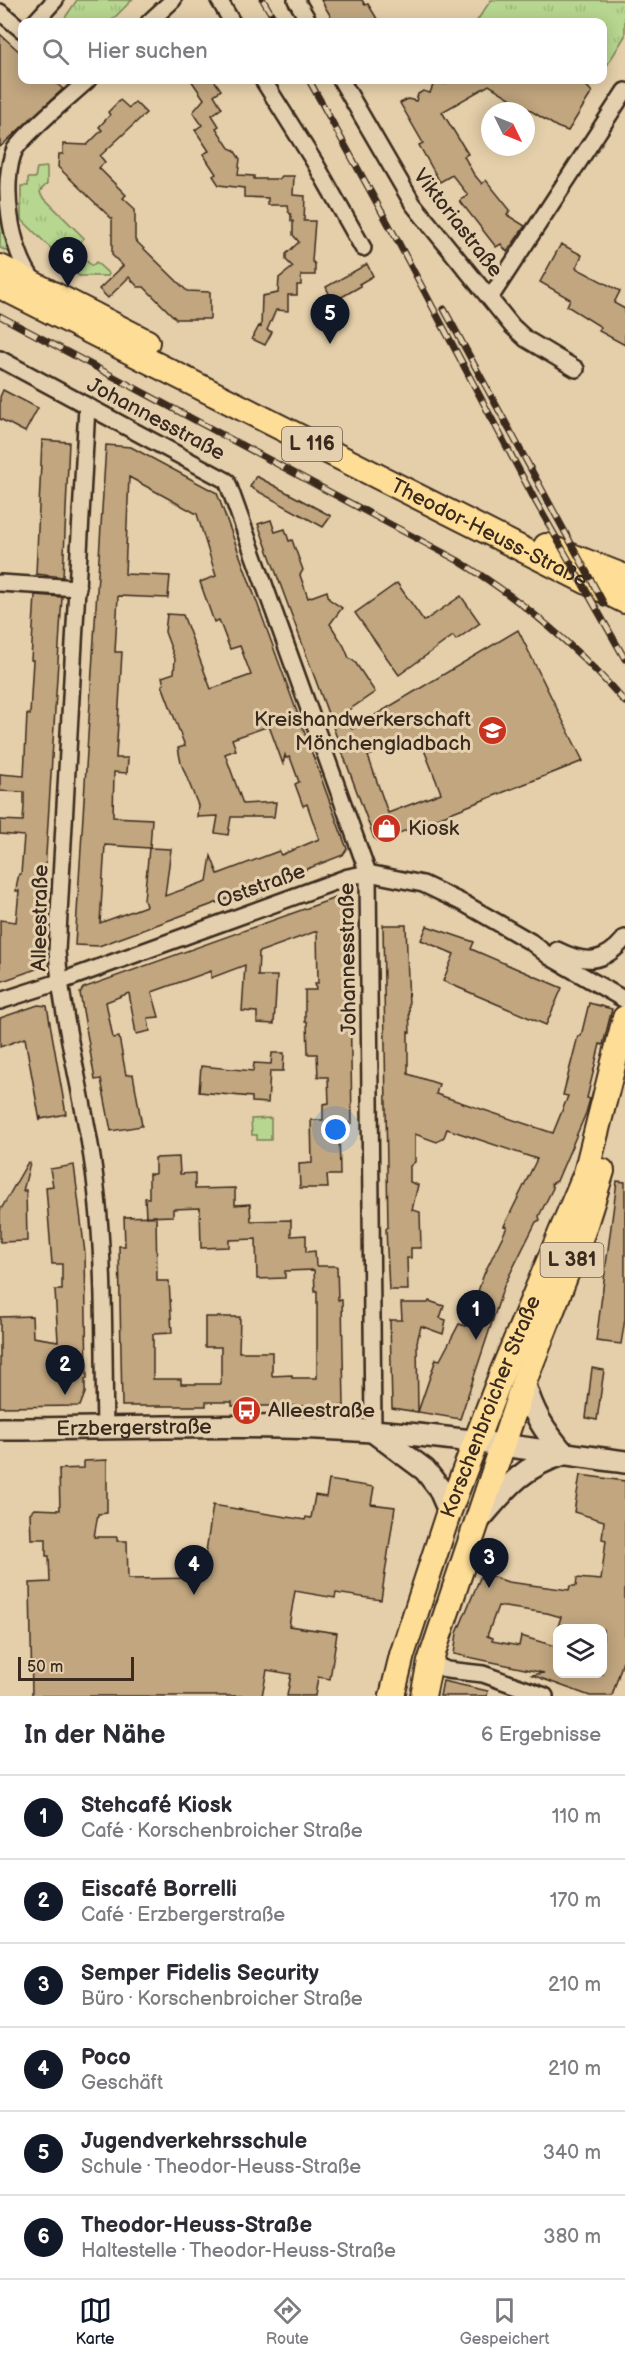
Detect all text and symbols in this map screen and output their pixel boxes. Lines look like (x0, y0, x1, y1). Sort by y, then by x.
search box (18, 18, 607, 84)
icon: search (39, 35, 72, 68)
text: Hier suchen (87, 38, 208, 65)
north arrow (481, 102, 535, 156)
street label: Viktoriastraße (408, 164, 508, 282)
pin: 6 (48, 238, 88, 287)
pin: 5 (310, 294, 350, 344)
street label: Johannesstraße (83, 372, 229, 466)
road number: L 116 (282, 427, 342, 461)
street label: Theodor-Heuss-Straße (387, 473, 592, 593)
place label: Kreishandwerkerschaft Mönchengladbach (254, 707, 472, 756)
school or university icon: Kreishandwerkerschaft Mönchengladbach (476, 715, 508, 747)
shop icon: Kiosk (371, 812, 403, 844)
place label: Kiosk (408, 816, 460, 841)
street label: Oststraße (213, 858, 309, 914)
street label: Alleestraße (27, 864, 53, 972)
street label: Johannesstraße (334, 883, 362, 1035)
your location (321, 1115, 350, 1144)
road number: L 381 (540, 1243, 604, 1277)
pin: 1 (456, 1290, 496, 1340)
street label: Korschenbroicher Straße (435, 1292, 546, 1521)
pin: 2 (46, 1346, 84, 1395)
bus stop icon: Alleestraße (231, 1394, 263, 1426)
place label: Alleestraße (268, 1398, 375, 1423)
street label: Erzbergerstraße (56, 1414, 212, 1441)
pin: 3 (470, 1538, 508, 1588)
pin: 4 (174, 1546, 214, 1595)
map controls (553, 1624, 607, 1678)
button: layers (553, 1624, 607, 1678)
scale bar (18, 1654, 134, 1682)
text: 50 m (27, 1658, 63, 1677)
text: In der Nähe (24, 1720, 166, 1751)
text: 6 Ergebnisse (481, 1723, 601, 1747)
text: Stehcafé Kiosk (81, 1792, 232, 1819)
text: 1 (39, 1805, 48, 1829)
text: 110 m (552, 1805, 601, 1829)
text: Café · Korschenbroicher Straße (81, 1819, 363, 1843)
text: Eiscafé Borrelli (81, 1876, 237, 1903)
text: 2 (38, 1889, 49, 1913)
text: 170 m (550, 1889, 601, 1913)
text: Café · Erzbergerstraße (81, 1903, 285, 1927)
text: Semper Fidelis Security (81, 1960, 319, 1987)
text: 3 (38, 1973, 49, 1997)
text: 210 m (548, 1973, 601, 1997)
text: Büro · Korschenbroicher Straße (81, 1987, 363, 2011)
text: Poco (81, 2044, 131, 2071)
text: 4 (38, 2057, 49, 2081)
text: 210 m (548, 2057, 601, 2081)
text: Geschäft (81, 2071, 163, 2095)
text: Jugendverkehrsschule (81, 2128, 307, 2155)
text: 5 (38, 2141, 49, 2165)
text: 340 m (543, 2141, 601, 2165)
text: Schule · Theodor-Heuss-Straße (81, 2155, 361, 2179)
text: Theodor-Heuss-Straße (81, 2212, 312, 2239)
text: 6 (37, 2225, 50, 2249)
text: 380 m (543, 2225, 601, 2249)
text: Haltestelle · Theodor-Heuss-Straße (81, 2239, 396, 2263)
tab: Karte (76, 2294, 115, 2349)
tab: Route (266, 2294, 309, 2349)
tab: Gespeichert (460, 2294, 549, 2349)

